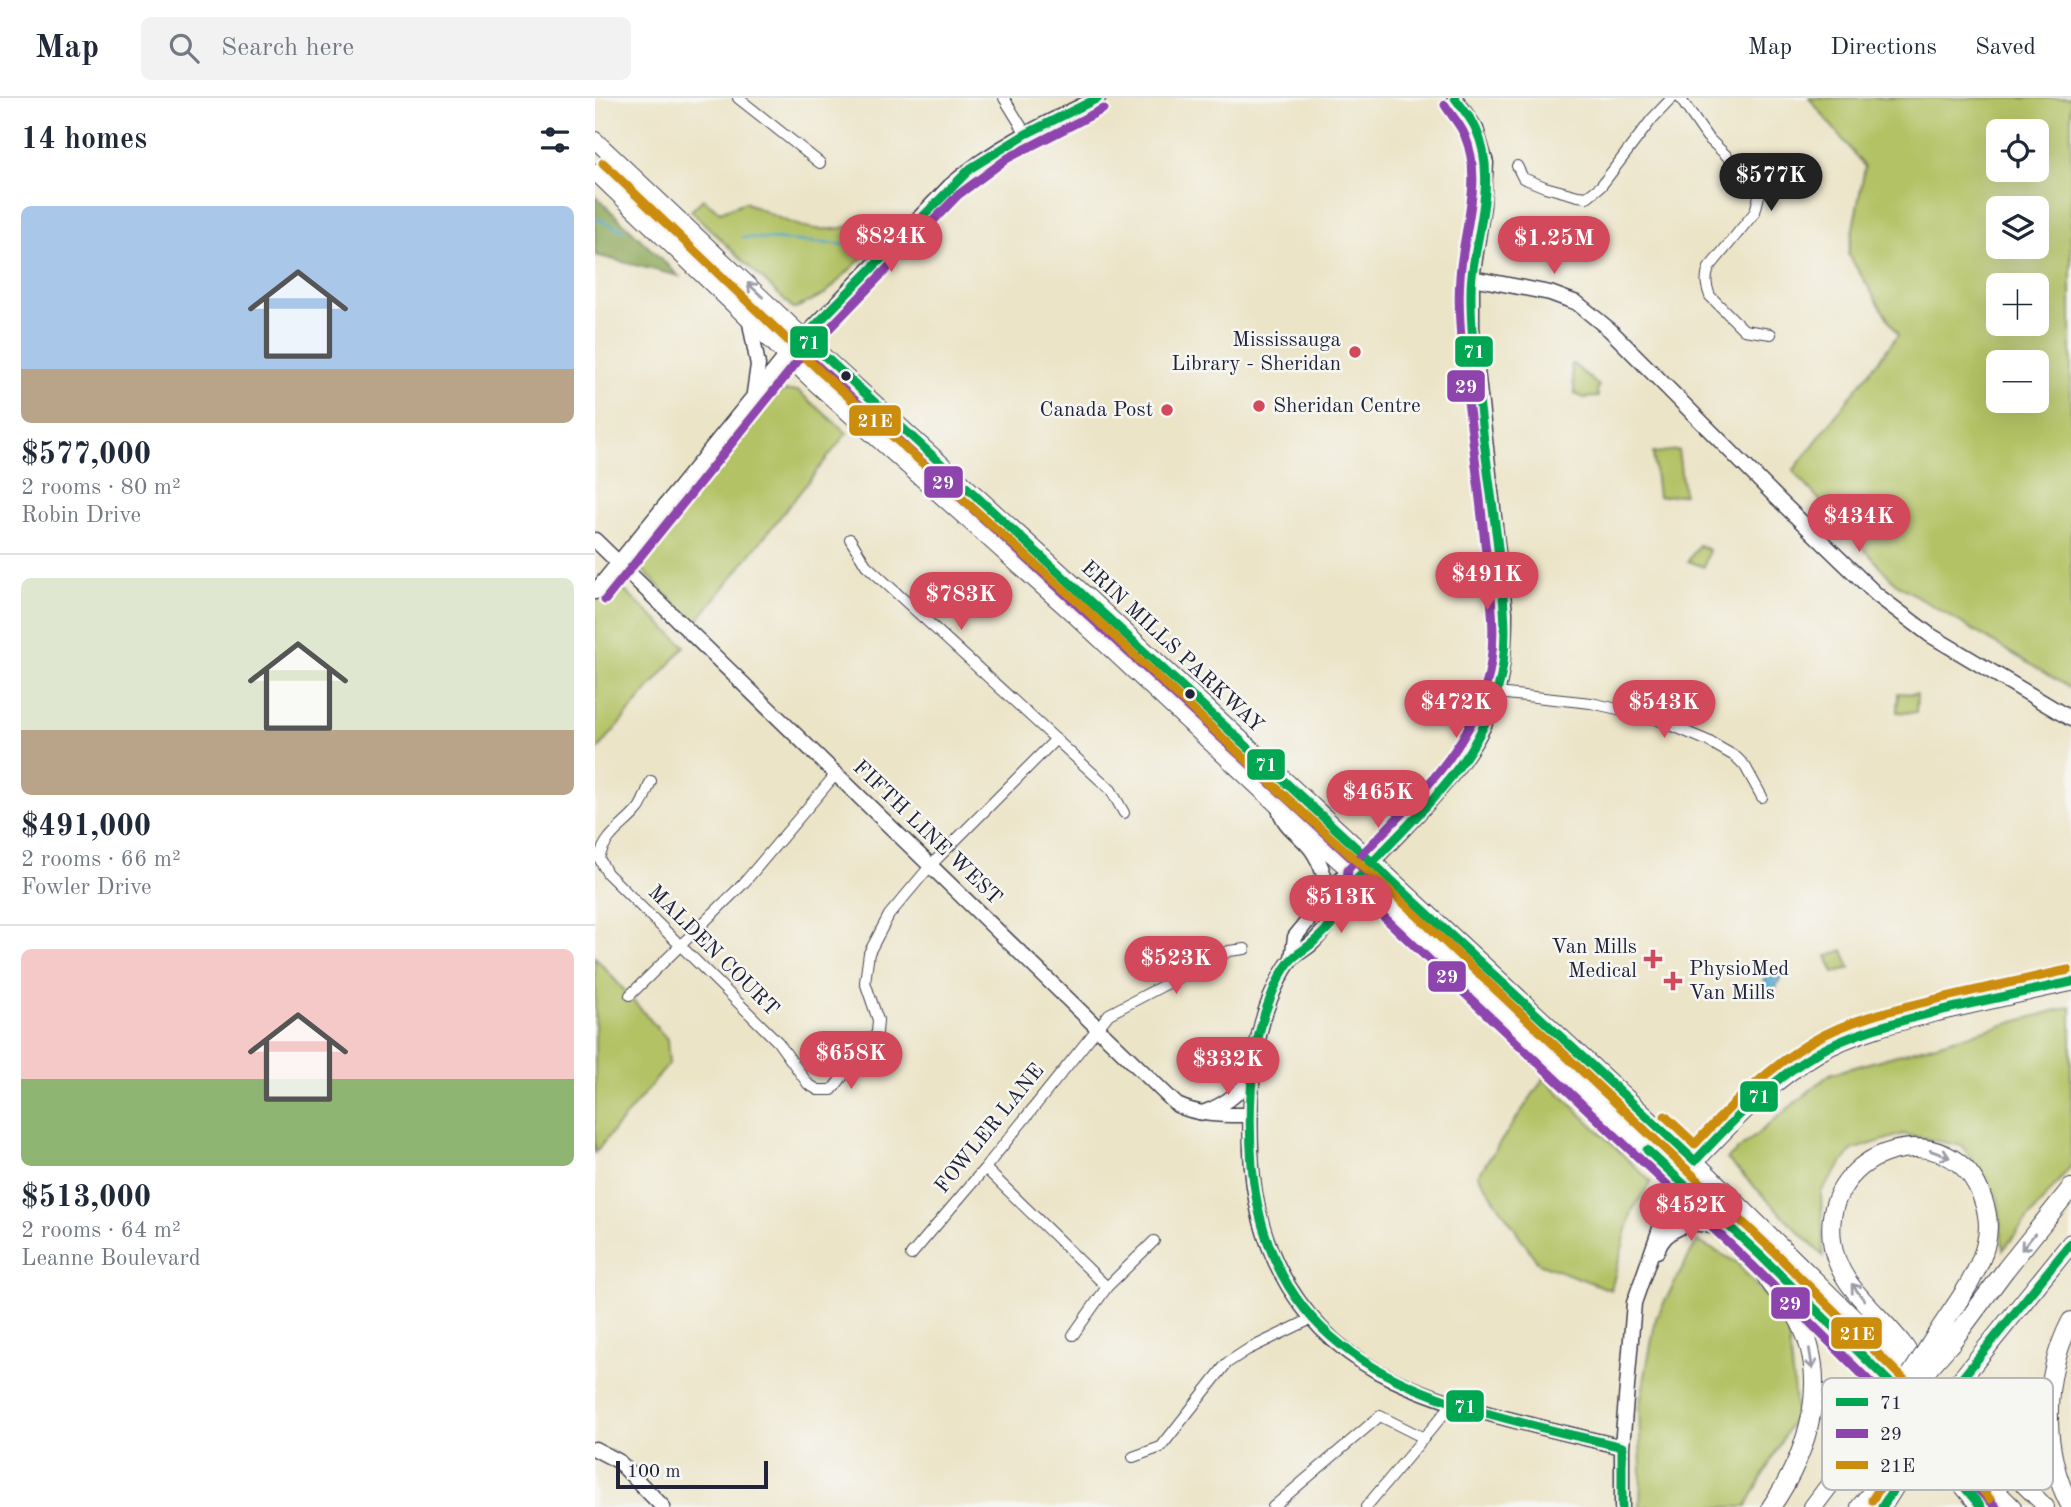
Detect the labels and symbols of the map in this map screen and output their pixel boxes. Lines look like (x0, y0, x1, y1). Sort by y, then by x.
pin: $577K (1722, 153, 1820, 213)
pin: $824K (842, 214, 940, 274)
pin: $1.25M (1497, 216, 1611, 276)
one-way arrow (747, 282, 764, 299)
line badge: 71 (789, 325, 829, 359)
place label: Mississauga Library - Sheridan (1171, 330, 1341, 375)
text: 71 (798, 335, 820, 354)
line badge: 71 (1454, 335, 1494, 368)
marker: Mississauga Library - Sheridan (1347, 344, 1363, 360)
text: 71 (1463, 344, 1485, 363)
unlabelled marker (839, 369, 853, 383)
line badge: 29 (1446, 369, 1486, 403)
text: 29 (1455, 379, 1477, 398)
place label: Sheridan Centre (1273, 396, 1421, 417)
marker: Sheridan Centre (1251, 398, 1267, 414)
place label: Canada Post (1040, 400, 1153, 421)
marker: Canada Post (1159, 402, 1175, 418)
line badge: 21E (848, 404, 902, 437)
text: 21E (857, 413, 893, 432)
line badge: 29 (923, 465, 964, 499)
text: 29 (932, 475, 954, 494)
pin: $434K (1810, 494, 1908, 554)
pin: $491K (1438, 552, 1536, 612)
street label: ERIN MILLS PARKWAY (1077, 557, 1267, 737)
pin: $783K (912, 573, 1010, 632)
pin: $472K (1407, 680, 1505, 740)
pin: $543K (1615, 680, 1713, 740)
unlabelled marker (1183, 687, 1197, 701)
line badge: 71 (1246, 748, 1286, 781)
street label: FIFTH LINE WEST (849, 757, 1005, 909)
text: 71 (1255, 757, 1277, 776)
pin: $465K (1329, 770, 1427, 830)
pin: $513K (1292, 876, 1390, 935)
street label: MALDEN COURT (644, 882, 782, 1020)
pin: $523K (1127, 936, 1225, 996)
place label: Van Mills Medical (1551, 937, 1637, 982)
marker: Van Mills Medical (1643, 949, 1663, 969)
place label: PhysioMed Van Mills (1689, 959, 1789, 1004)
line badge: 29 (1427, 960, 1467, 993)
text: 29 (1436, 969, 1458, 988)
marker: PhysioMed Van Mills (1663, 971, 1683, 991)
pin: $658K (802, 1032, 900, 1091)
pin: $332K (1179, 1038, 1277, 1097)
street label: FOWLER LANE (932, 1060, 1048, 1198)
line badge: 71 (1739, 1080, 1779, 1113)
text: 71 (1748, 1089, 1770, 1108)
one-way arrow (1929, 1149, 1950, 1161)
pin: $452K (1642, 1184, 1740, 1243)
one-way arrow (2020, 1232, 2036, 1250)
one-way arrow (1850, 1284, 1865, 1302)
line badge: 29 (1770, 1286, 1811, 1320)
text: 29 (1779, 1296, 1801, 1315)
line badge: 21E (1830, 1316, 1883, 1350)
text: 21E (1839, 1326, 1875, 1345)
one-way arrow (1805, 1348, 1818, 1370)
legend (1822, 1378, 2053, 1490)
line badge: 71 (1445, 1389, 1485, 1423)
text: 71 (1880, 1395, 1902, 1414)
text: 71 (1454, 1399, 1476, 1418)
text: 29 (1880, 1426, 1902, 1445)
scale bar (616, 1458, 768, 1490)
text: 21E (1880, 1458, 1915, 1477)

